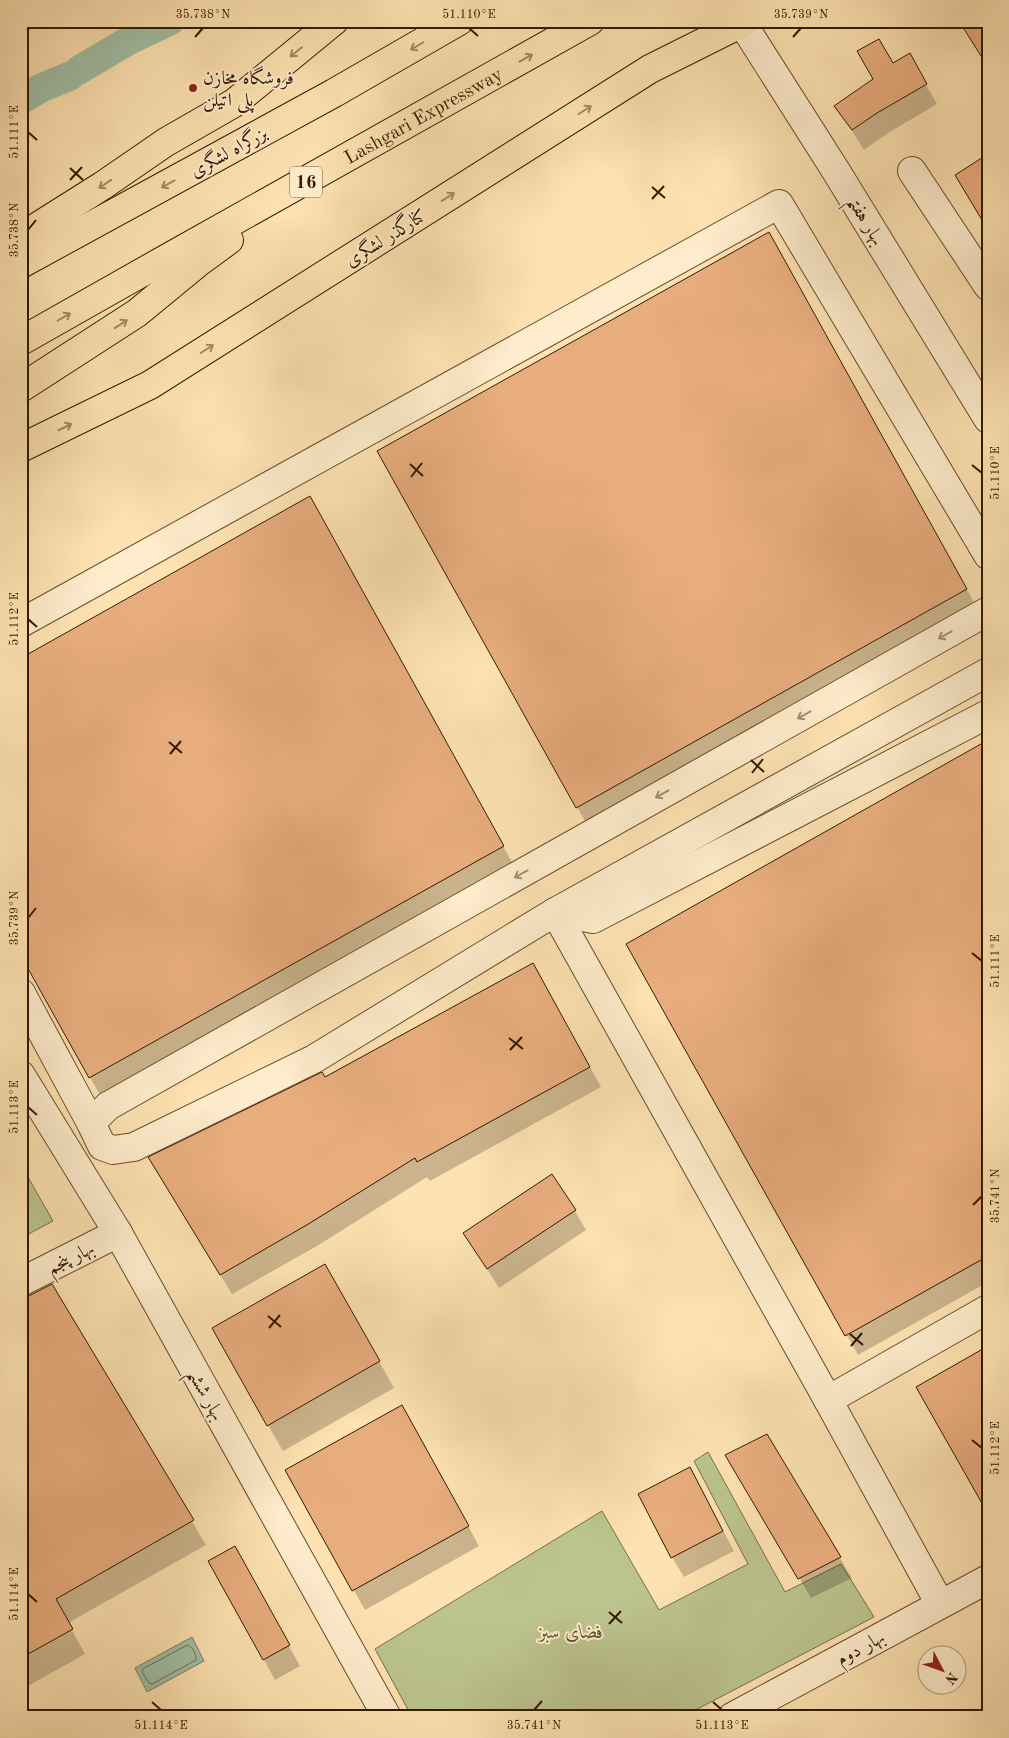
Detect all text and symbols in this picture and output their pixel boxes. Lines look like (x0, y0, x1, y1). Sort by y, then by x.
text: 35.738°N (176, 8, 230, 21)
text: 51.110°E (442, 8, 496, 21)
text: 35.739°N (774, 8, 828, 21)
one-way arrow (410, 41, 424, 51)
one-way arrow (290, 46, 303, 57)
one-way arrow (518, 52, 532, 62)
place label: فروشگاه مخازن پلی اتیلن (203, 65, 294, 114)
street label: Lashgari Expressway (342, 65, 506, 169)
marker: فروشگاه مخازن پلی اتیلن (187, 82, 199, 94)
one-way arrow (578, 104, 592, 114)
text: 51.111°E (8, 105, 21, 159)
street label: بزرگراه لشگری (185, 120, 272, 183)
road number: 16 (290, 166, 322, 198)
one-way arrow (98, 179, 112, 189)
one-way arrow (161, 180, 176, 189)
one-way arrow (441, 191, 455, 201)
street label: بهار هفتم (836, 193, 887, 253)
street label: کنارگذر لشگری (339, 202, 431, 272)
text: 35.738°N (8, 203, 21, 257)
one-way arrow (56, 312, 71, 322)
one-way arrow (113, 318, 127, 328)
one-way arrow (200, 344, 214, 354)
one-way arrow (57, 422, 72, 431)
text: 51.110°E (989, 446, 1002, 500)
text: 51.112°E (8, 592, 21, 646)
one-way arrow (939, 630, 953, 640)
one-way arrow (797, 710, 811, 720)
one-way arrow (655, 790, 670, 800)
one-way arrow (513, 869, 528, 879)
text: 35.739°N (8, 891, 21, 945)
text: 51.111°E (989, 934, 1002, 988)
text: 51.113°E (8, 1080, 21, 1134)
text: 35.741°N (989, 1169, 1002, 1223)
street label: بهار پنجم (44, 1239, 101, 1285)
street label: بهار ششم (176, 1366, 227, 1428)
text: 51.112°E (989, 1421, 1002, 1475)
text: 51.114°E (8, 1567, 21, 1621)
park label: فضای سبز (537, 1624, 603, 1643)
street label: بهار دوم (834, 1628, 891, 1674)
north arrow (916, 1646, 966, 1696)
text: N (942, 1669, 960, 1687)
text: 51.114°E (134, 1719, 188, 1732)
text: 35.741°N (507, 1719, 561, 1732)
text: 51.113°E (695, 1719, 749, 1732)

